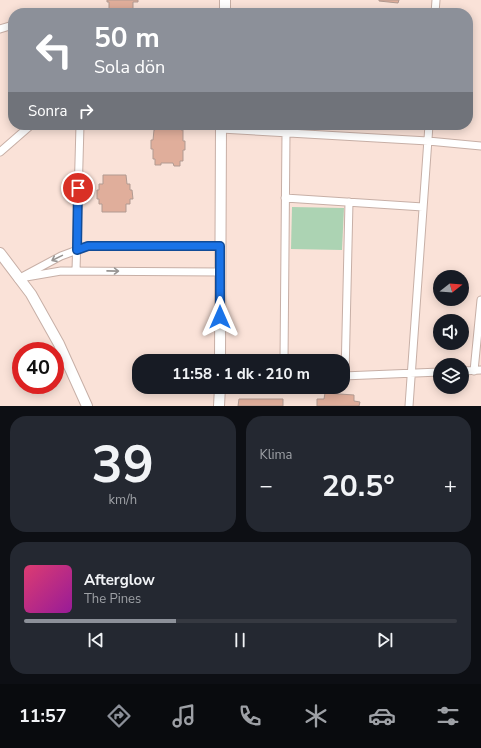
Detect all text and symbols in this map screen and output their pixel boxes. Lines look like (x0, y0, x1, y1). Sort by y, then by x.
text: 50 m (94, 19, 160, 57)
icon: left (28, 24, 80, 76)
text: Sola dön (94, 55, 165, 79)
icon: right (75, 100, 97, 122)
text: Sonra (28, 101, 67, 121)
pin (61, 171, 95, 205)
icon: arrive (67, 177, 89, 199)
one-way arrow (52, 255, 64, 262)
one-way arrow (106, 267, 119, 275)
north arrow (433, 270, 469, 306)
map controls (433, 270, 469, 394)
position arrow (199, 296, 241, 338)
button: sound (433, 314, 469, 350)
speed limit sign: 40 (12, 342, 64, 394)
button: layers (433, 358, 469, 394)
text: 11:58 · 1 dk · 210 m (172, 364, 310, 384)
text: 39 (92, 429, 154, 500)
text: Klima (260, 446, 293, 464)
text: 20.5° (322, 466, 395, 507)
text: − (260, 471, 273, 501)
text: + (444, 471, 457, 501)
text: km/h (108, 491, 137, 509)
text: Afterglow (84, 570, 155, 590)
text: The Pines (84, 590, 141, 608)
icon: previous (85, 629, 107, 651)
icon: pause (229, 629, 251, 651)
icon: next (374, 629, 396, 651)
icon: directions (105, 702, 133, 730)
icon: music (170, 702, 198, 730)
icon: phone (236, 702, 264, 730)
icon: climate (302, 702, 330, 730)
icon: car (368, 702, 396, 730)
icon: filters (434, 702, 462, 730)
text: 11:57 (19, 704, 67, 728)

